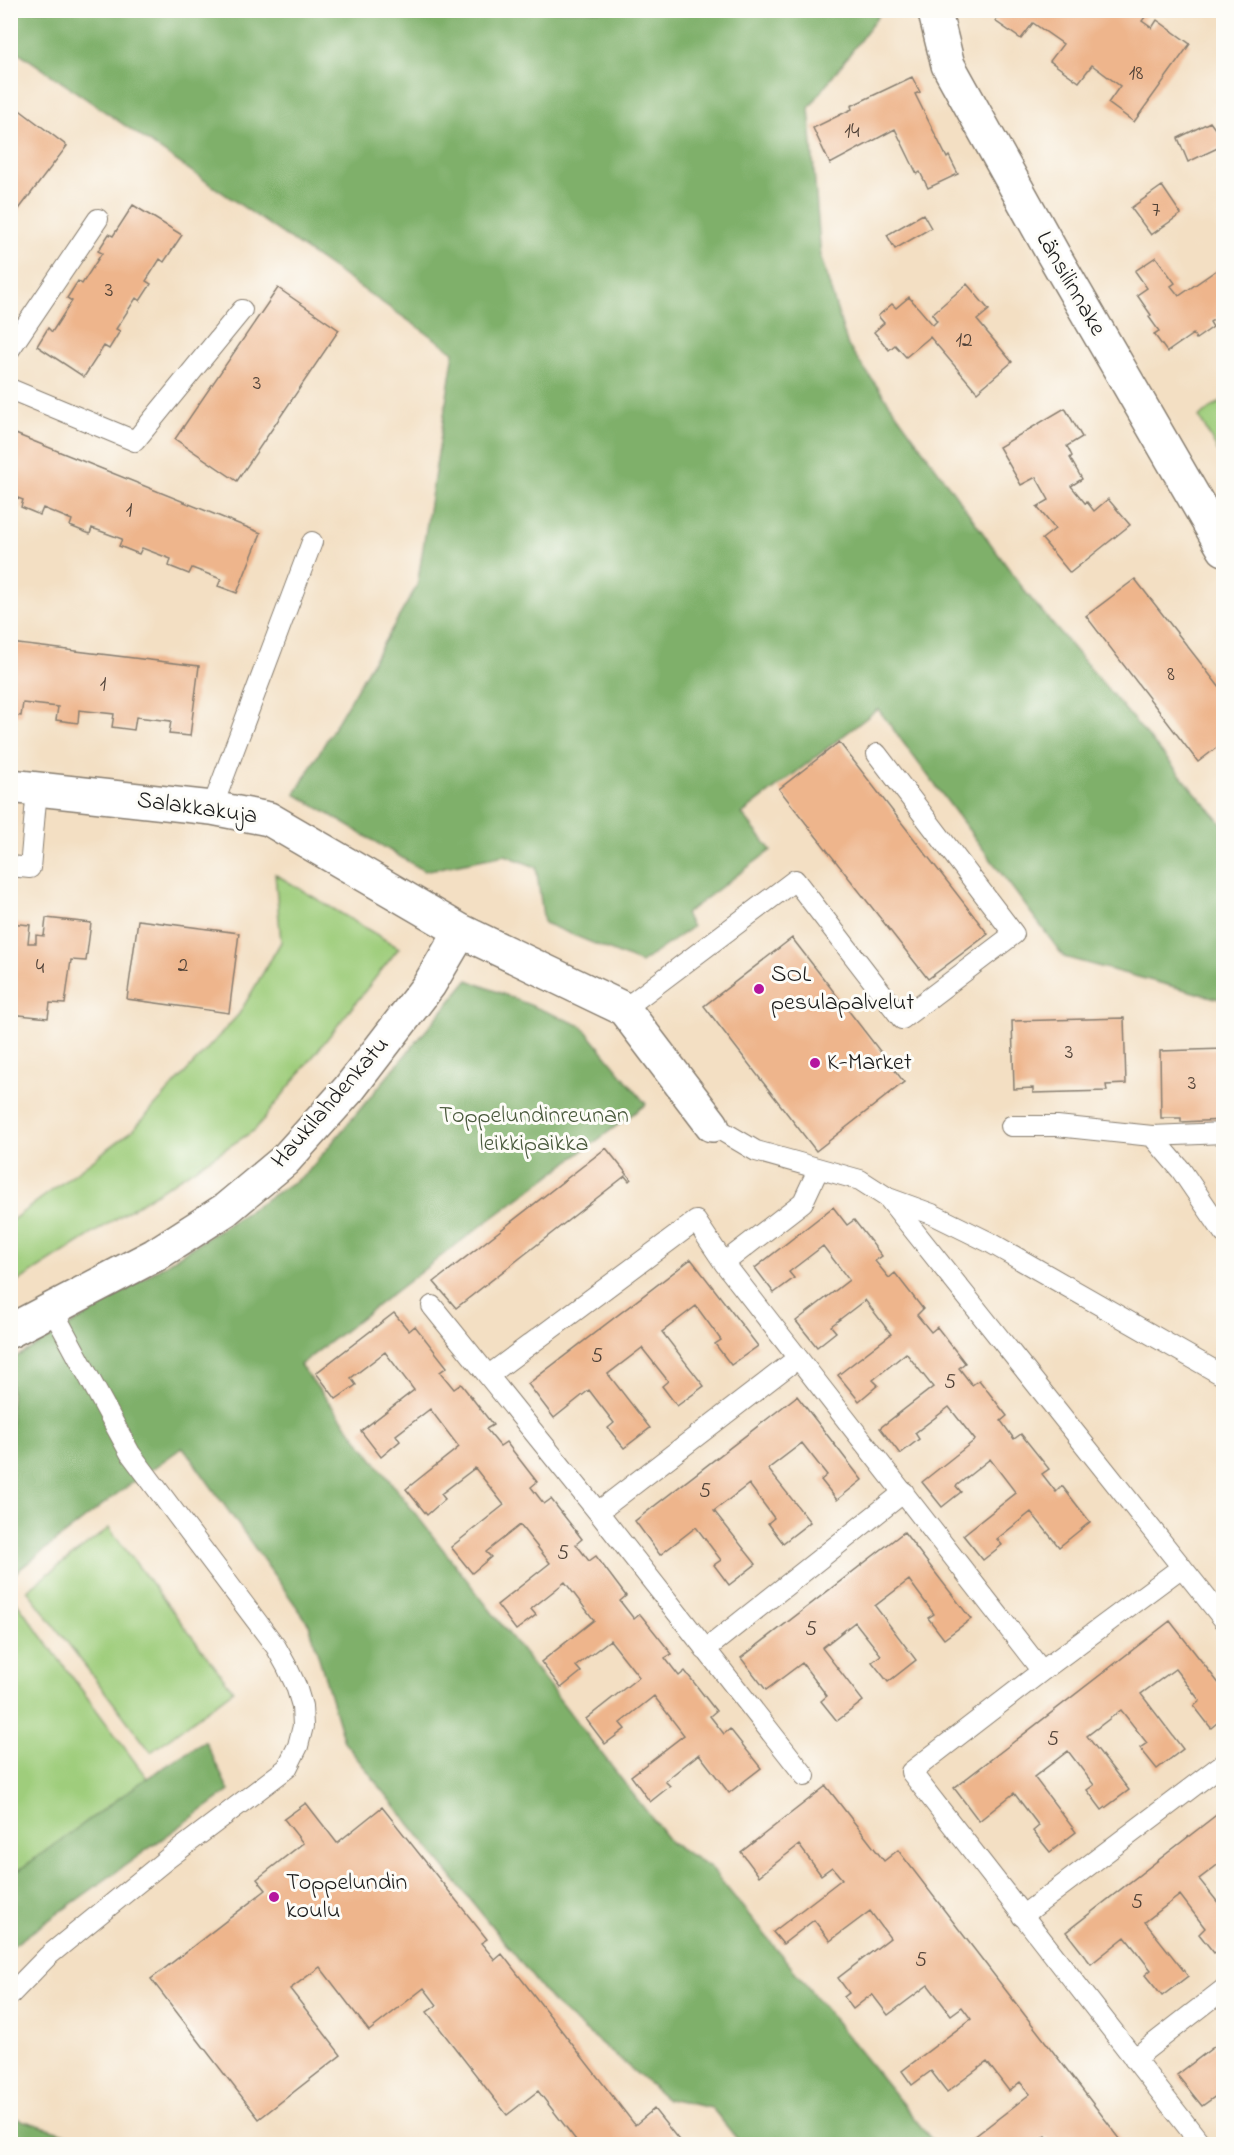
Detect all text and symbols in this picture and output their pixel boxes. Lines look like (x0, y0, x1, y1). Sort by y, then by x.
house number: 18 (1129, 59, 1143, 89)
house number: 14 (844, 117, 860, 147)
house number: 7 (1152, 196, 1161, 226)
street label: Länsilinnake (1026, 225, 1114, 343)
house number: 3 (105, 276, 113, 306)
house number: 12 (955, 326, 973, 356)
house number: 3 (253, 369, 261, 399)
house number: 1 (126, 496, 133, 526)
house number: 8 (1167, 660, 1175, 690)
house number: 1 (100, 670, 107, 700)
street label: Salakkakuja (135, 783, 259, 835)
house number: 2 (178, 951, 188, 981)
house number: 4 (36, 953, 45, 983)
place label: SOL pesulapalvelut (771, 958, 914, 1021)
marker: SOL pesulapalvelut (752, 982, 766, 996)
street label: Haukilahdenkatu (264, 1029, 398, 1177)
house number: 3 (1065, 1038, 1073, 1068)
place label: K-Market (827, 1046, 912, 1081)
marker: K-Market (808, 1056, 822, 1070)
house number: 3 (1188, 1069, 1196, 1099)
park label: Toppelundinreunan leikkipaikka (439, 1099, 629, 1162)
house number: 5 (591, 1342, 603, 1372)
house number: 5 (944, 1368, 956, 1398)
house number: 5 (699, 1477, 711, 1507)
house number: 5 (557, 1539, 569, 1569)
house number: 5 (805, 1615, 817, 1645)
house number: 5 (1047, 1725, 1059, 1755)
place label: Toppelundin koulu (286, 1866, 407, 1929)
house number: 5 (1131, 1888, 1143, 1918)
marker: Toppelundin koulu (267, 1890, 281, 1904)
house number: 5 (915, 1946, 927, 1976)

